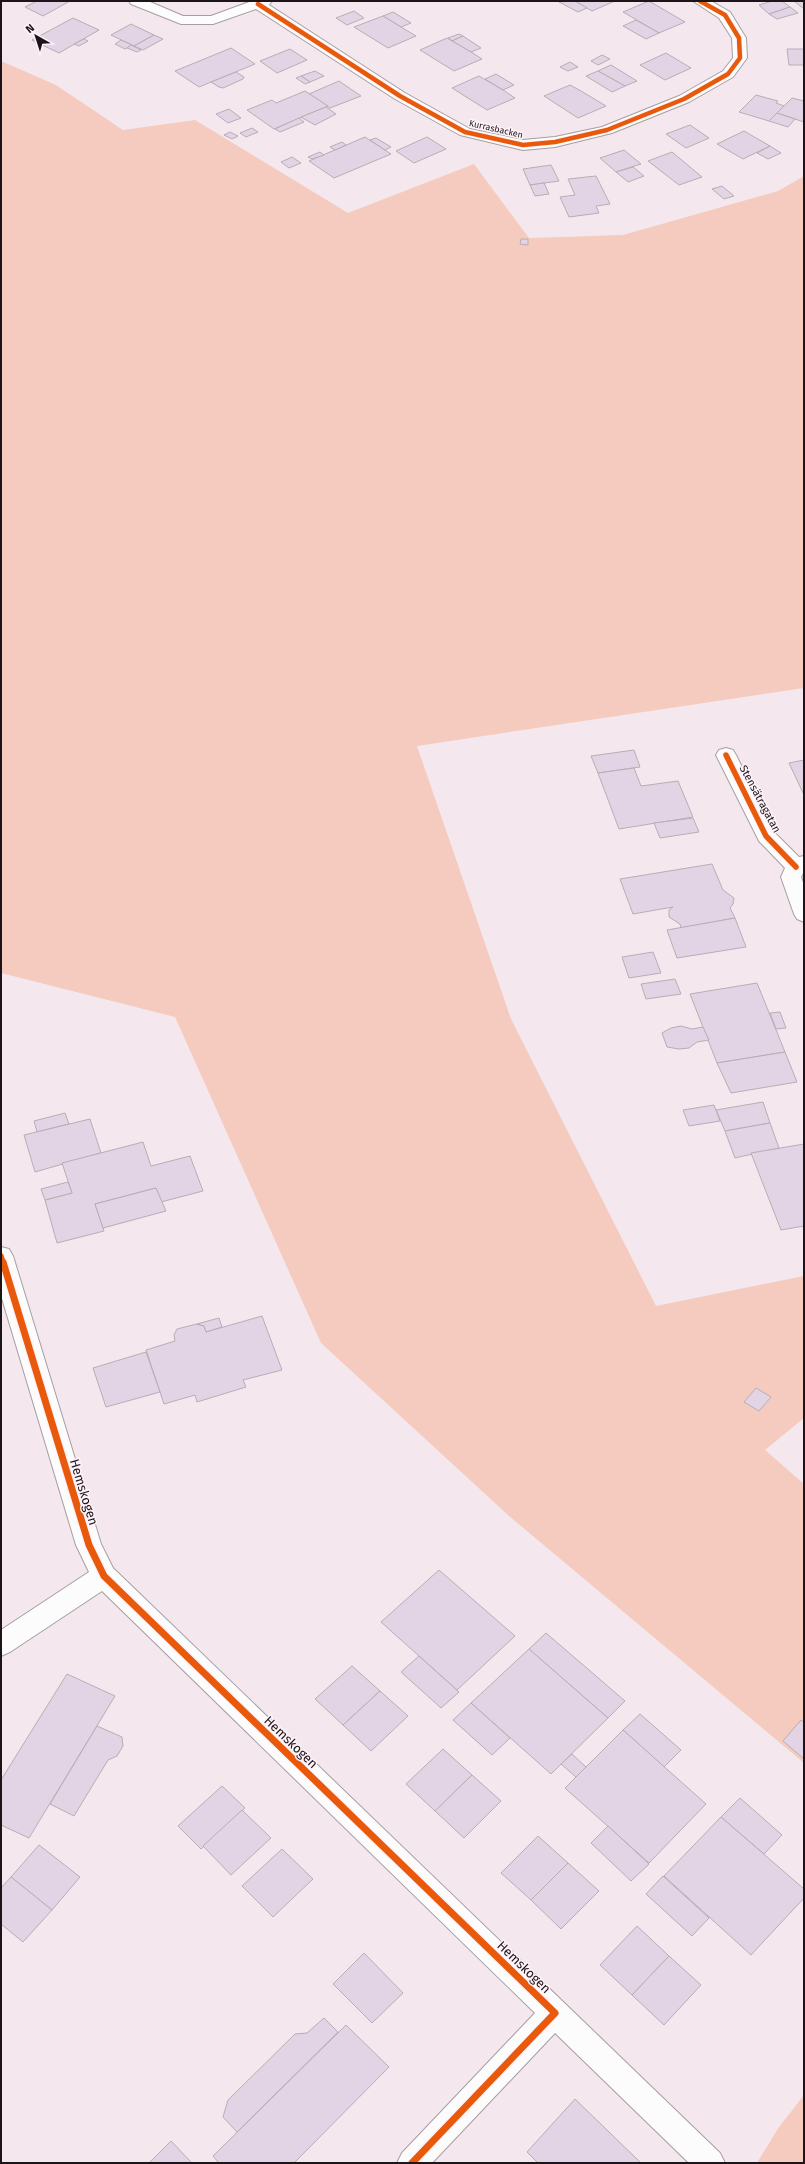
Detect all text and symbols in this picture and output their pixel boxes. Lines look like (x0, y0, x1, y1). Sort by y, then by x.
north arrow (16, 16, 56, 56)
text: N (23, 21, 37, 36)
street label: Kurrasbacken (468, 118, 524, 140)
street label: Stensätragatan (737, 763, 783, 835)
street label: Hemskogen (67, 1457, 101, 1527)
street label: Hemskogen (261, 1713, 321, 1771)
street label: Hemskogen (494, 1938, 554, 1996)

